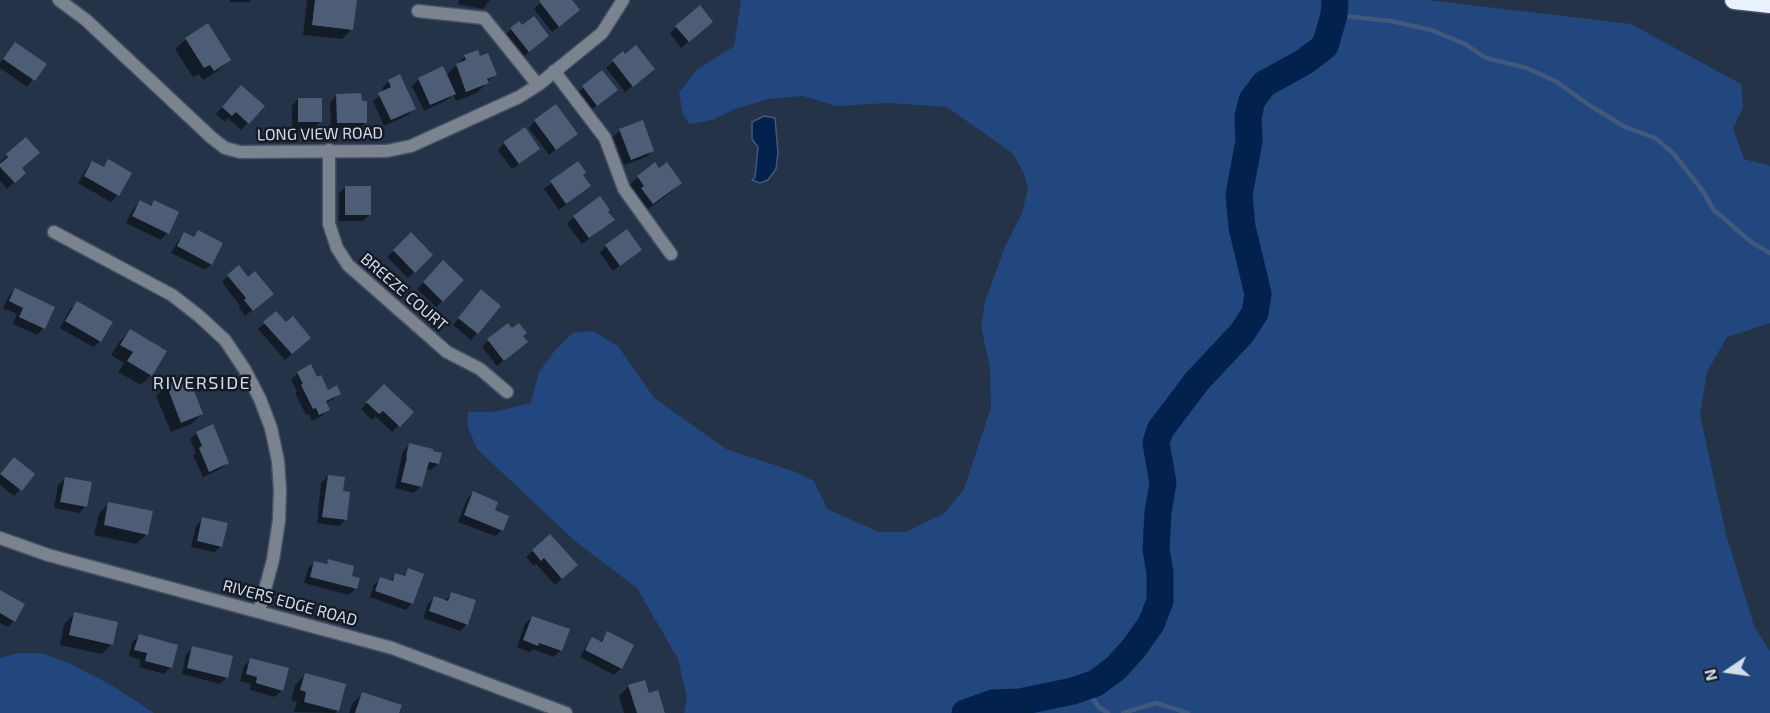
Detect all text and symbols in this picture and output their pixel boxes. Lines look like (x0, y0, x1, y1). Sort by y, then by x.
street label: LONG VIEW ROAD (257, 123, 383, 145)
street label: BREEZE COURT (357, 249, 451, 335)
district label: RIVERSIDE (153, 372, 251, 394)
street label: RIVERS EDGE ROAD (221, 576, 359, 630)
north arrow (1698, 641, 1758, 701)
text: N (1699, 667, 1721, 683)

